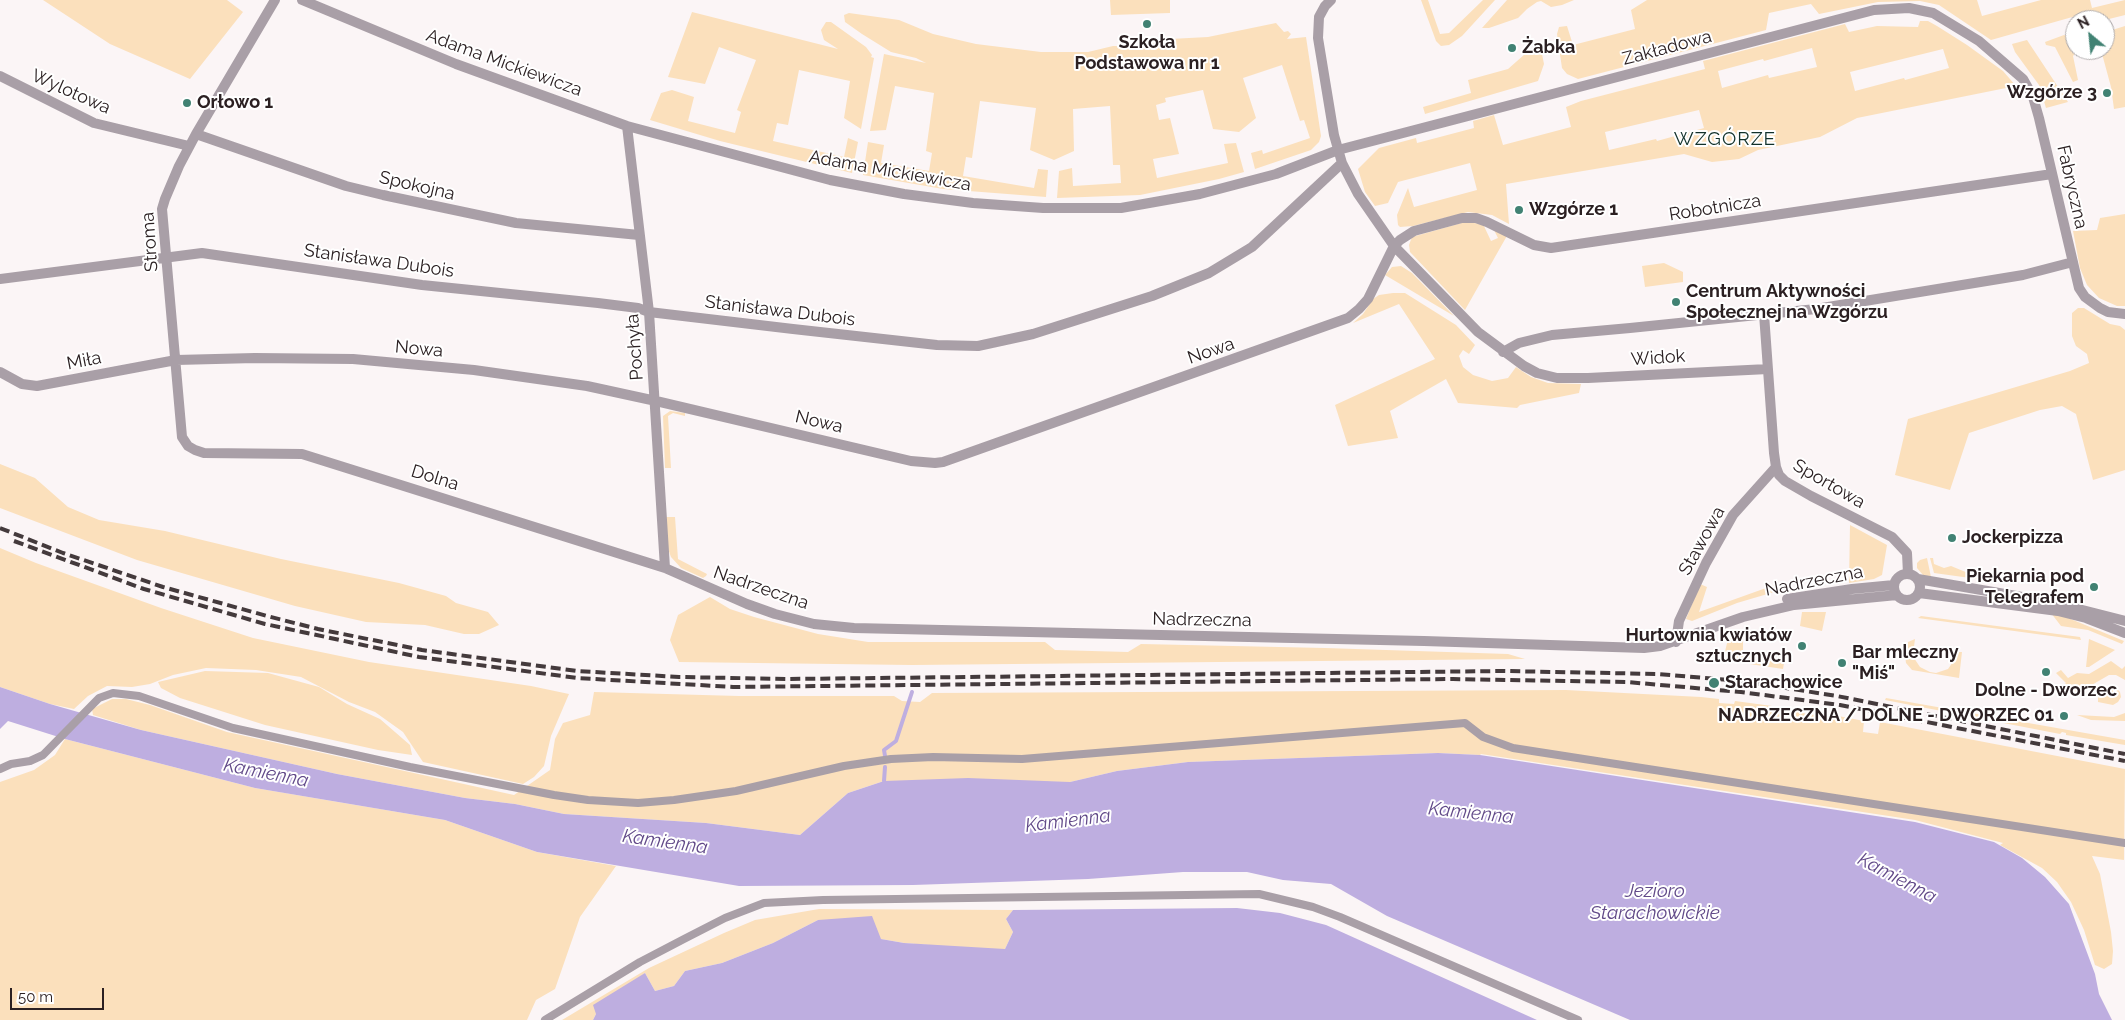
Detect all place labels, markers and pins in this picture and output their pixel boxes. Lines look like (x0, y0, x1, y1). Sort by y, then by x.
marker: Szkoła Podstawowa nr 1 (1141, 18, 1153, 30)
place label: Szkoła Podstawowa nr 1 (1074, 32, 1220, 74)
place label: Żabka (1522, 37, 1575, 59)
marker: Żabka (1506, 42, 1518, 54)
place label: Wzgórze 3 (2007, 82, 2097, 104)
marker: Wzgórze 3 (2101, 87, 2113, 99)
place label: Orłowo 1 (197, 92, 273, 114)
marker: Orłowo 1 (181, 97, 193, 109)
place label: Wzgórze 1 (1529, 199, 1618, 221)
marker: Wzgórze 1 (1513, 204, 1525, 216)
place label: Centrum Aktywności Społecznej na Wzgórzu (1686, 281, 1888, 324)
marker: Centrum Aktywności Społecznej na Wzgórzu (1670, 296, 1682, 308)
place label: Jockerpizza (1962, 527, 2063, 549)
marker: Jockerpizza (1946, 532, 1958, 544)
place label: Piekarnia pod Telegrafem (1966, 566, 2084, 608)
marker: Piekarnia pod Telegrafem (2088, 581, 2100, 593)
place label: Hurtownia kwiatów sztucznych (1625, 625, 1792, 668)
marker: Hurtownia kwiatów sztucznych (1796, 640, 1808, 652)
place label: Bar mleczny "Miś" (1852, 642, 1959, 684)
marker: Bar mleczny "Miś" (1836, 657, 1848, 669)
marker: Dolne - Dworzec (2040, 666, 2052, 678)
place label: Starachowice (1725, 672, 1842, 694)
marker: Starachowice (1707, 676, 1721, 690)
place label: Dolne - Dworzec (1975, 680, 2117, 702)
place label: NADRZECZNA / DOLNE - DWORZEC 01 (1718, 705, 2054, 727)
marker: NADRZECZNA / DOLNE - DWORZEC 01 (2058, 710, 2070, 722)

